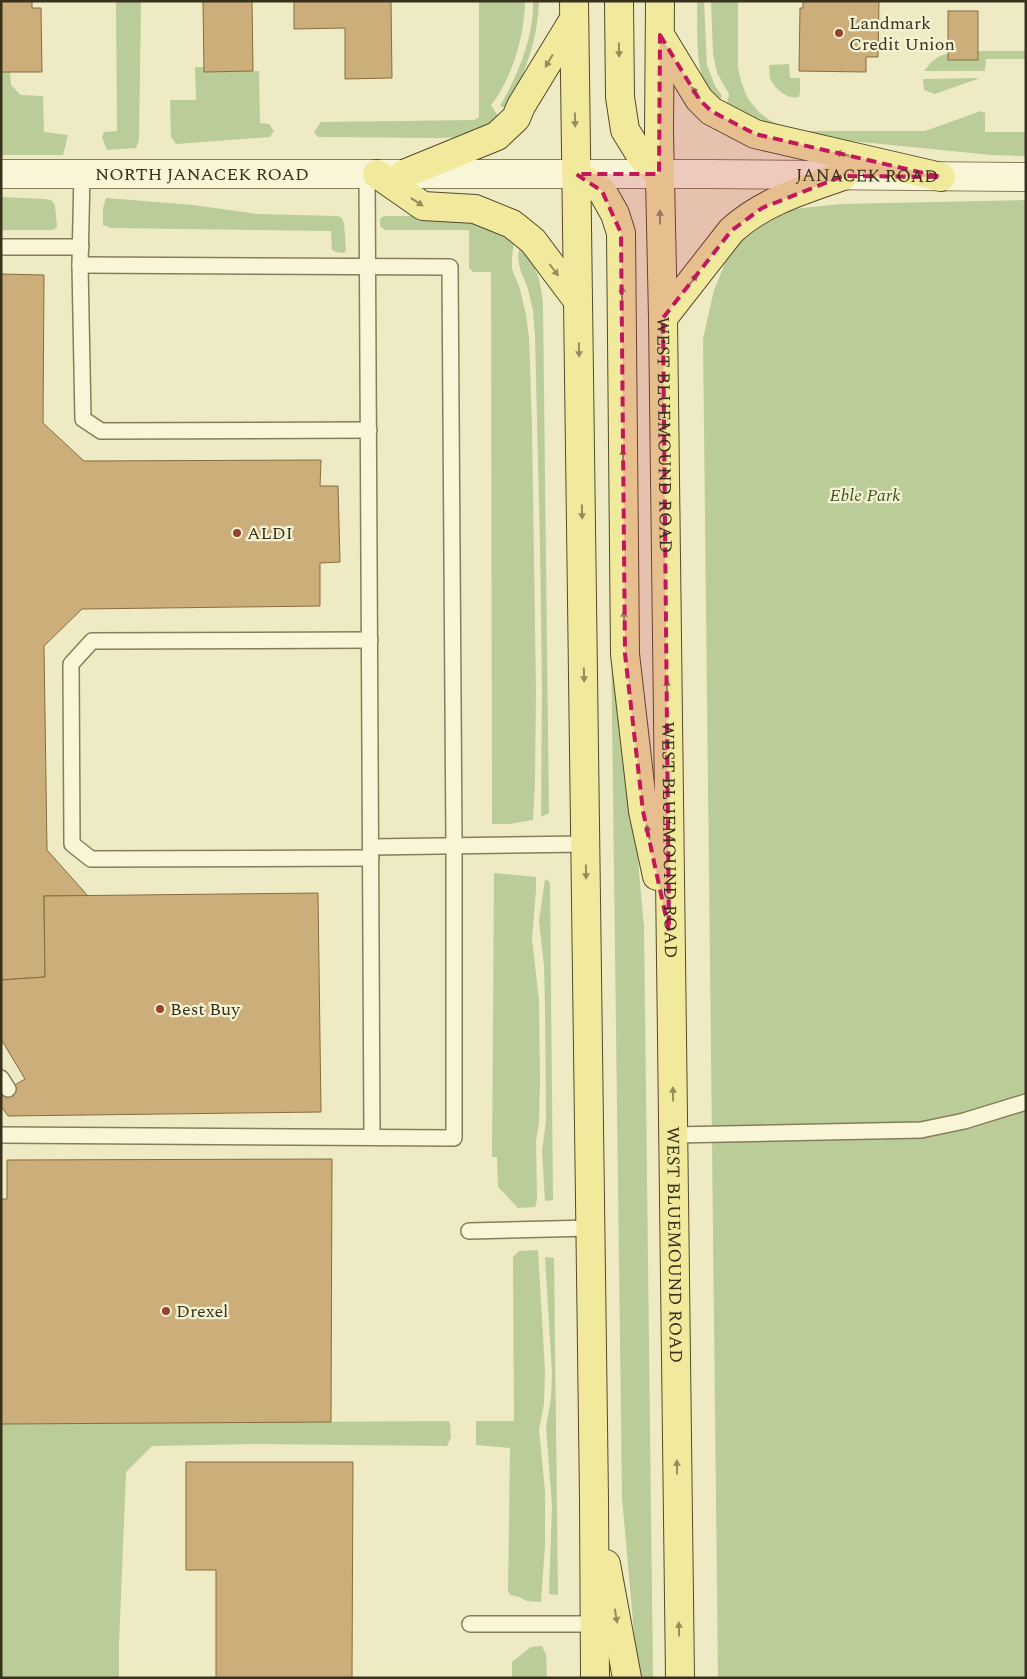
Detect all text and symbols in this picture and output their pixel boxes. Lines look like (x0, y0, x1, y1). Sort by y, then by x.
place label: Landmark Credit Union (849, 10, 955, 58)
marker: Landmark Credit Union (833, 27, 845, 39)
one-way arrow (615, 42, 623, 58)
one-way arrow (544, 54, 554, 67)
one-way arrow (691, 86, 701, 100)
one-way arrow (571, 112, 579, 128)
one-way arrow (834, 150, 849, 158)
street label: NORTH JANACEK ROAD (95, 161, 309, 188)
street label: JANACEK ROAD (796, 161, 938, 190)
one-way arrow (410, 197, 424, 206)
one-way arrow (655, 209, 663, 225)
one-way arrow (549, 263, 560, 276)
one-way arrow (687, 274, 698, 287)
one-way arrow (618, 285, 626, 301)
street label: WEST BLUEMOUND ROAD (649, 316, 679, 553)
one-way arrow (575, 342, 583, 358)
one-way arrow (619, 448, 627, 464)
park label: Eble Park (829, 482, 901, 509)
one-way arrow (578, 504, 586, 520)
place label: ALDI (247, 520, 293, 547)
marker: ALDI (231, 527, 243, 539)
one-way arrow (620, 610, 628, 626)
one-way arrow (580, 667, 588, 683)
one-way arrow (663, 678, 671, 694)
street label: WEST BLUEMOUND ROAD (655, 721, 685, 958)
one-way arrow (644, 824, 652, 839)
one-way arrow (582, 864, 590, 880)
place label: Best Buy (170, 996, 241, 1023)
marker: Best Buy (154, 1003, 166, 1015)
one-way arrow (668, 1086, 676, 1102)
street label: WEST BLUEMOUND ROAD (660, 1126, 690, 1363)
place label: Drexel (176, 1298, 228, 1325)
marker: Drexel (160, 1305, 172, 1317)
one-way arrow (673, 1458, 681, 1474)
one-way arrow (612, 1608, 620, 1623)
one-way arrow (675, 1621, 683, 1637)

